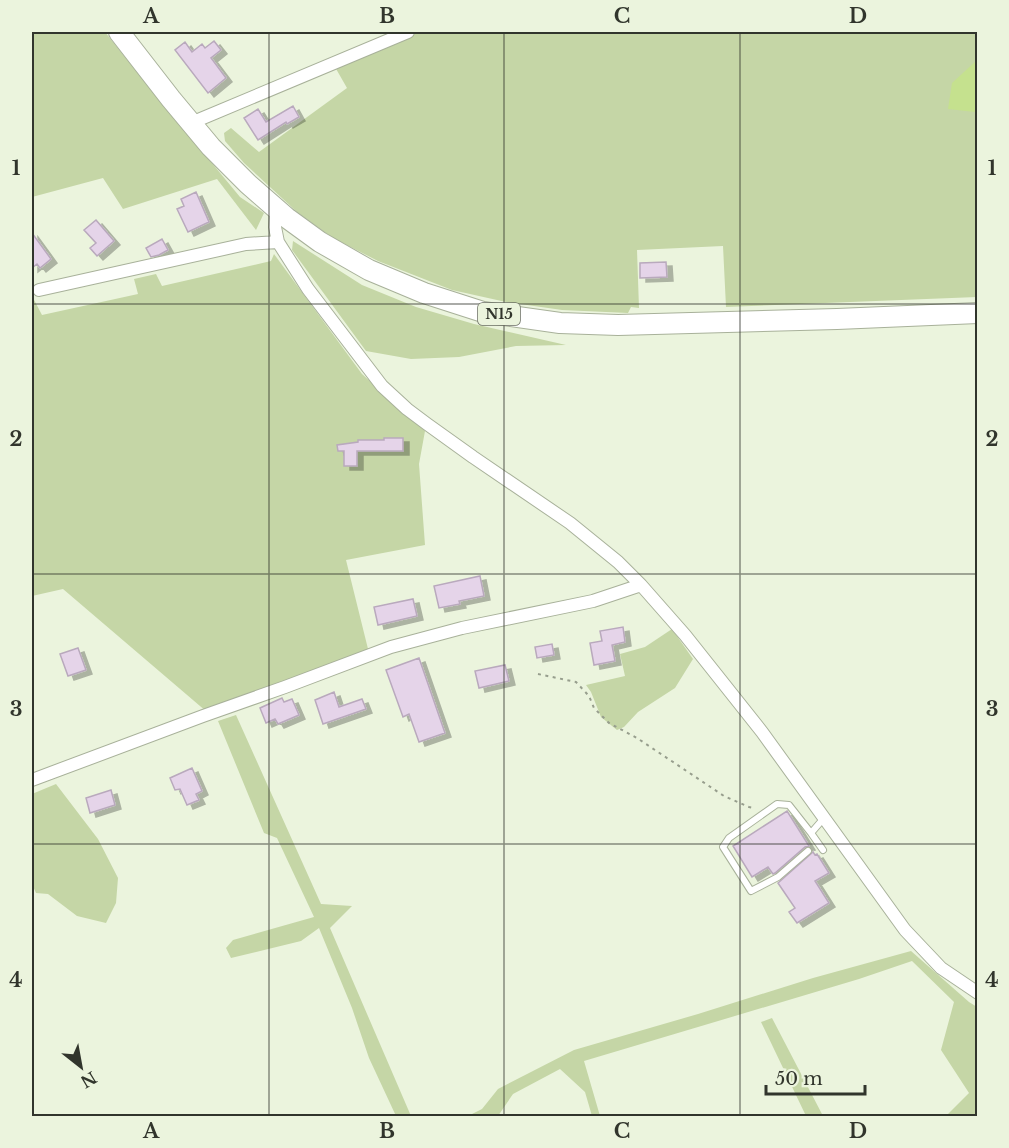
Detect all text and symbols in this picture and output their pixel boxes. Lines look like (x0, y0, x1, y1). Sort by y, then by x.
text: A (142, 4, 160, 28)
text: B (379, 4, 395, 28)
text: C (614, 4, 630, 28)
text: D (849, 4, 867, 28)
text: 1 (12, 156, 21, 180)
text: 1 (988, 156, 997, 180)
road number: N15 (478, 303, 520, 325)
text: 2 (9, 427, 23, 451)
text: 2 (985, 427, 999, 451)
text: 3 (10, 697, 22, 721)
text: 3 (986, 697, 998, 721)
text: 4 (9, 968, 23, 992)
text: 4 (985, 968, 999, 992)
north arrow (51, 1037, 111, 1097)
scale bar (766, 1058, 865, 1096)
text: N (77, 1067, 100, 1092)
text: 50 m (775, 1068, 823, 1090)
text: A (142, 1119, 160, 1143)
text: B (379, 1119, 395, 1143)
text: C (614, 1119, 630, 1143)
text: D (849, 1119, 867, 1143)

